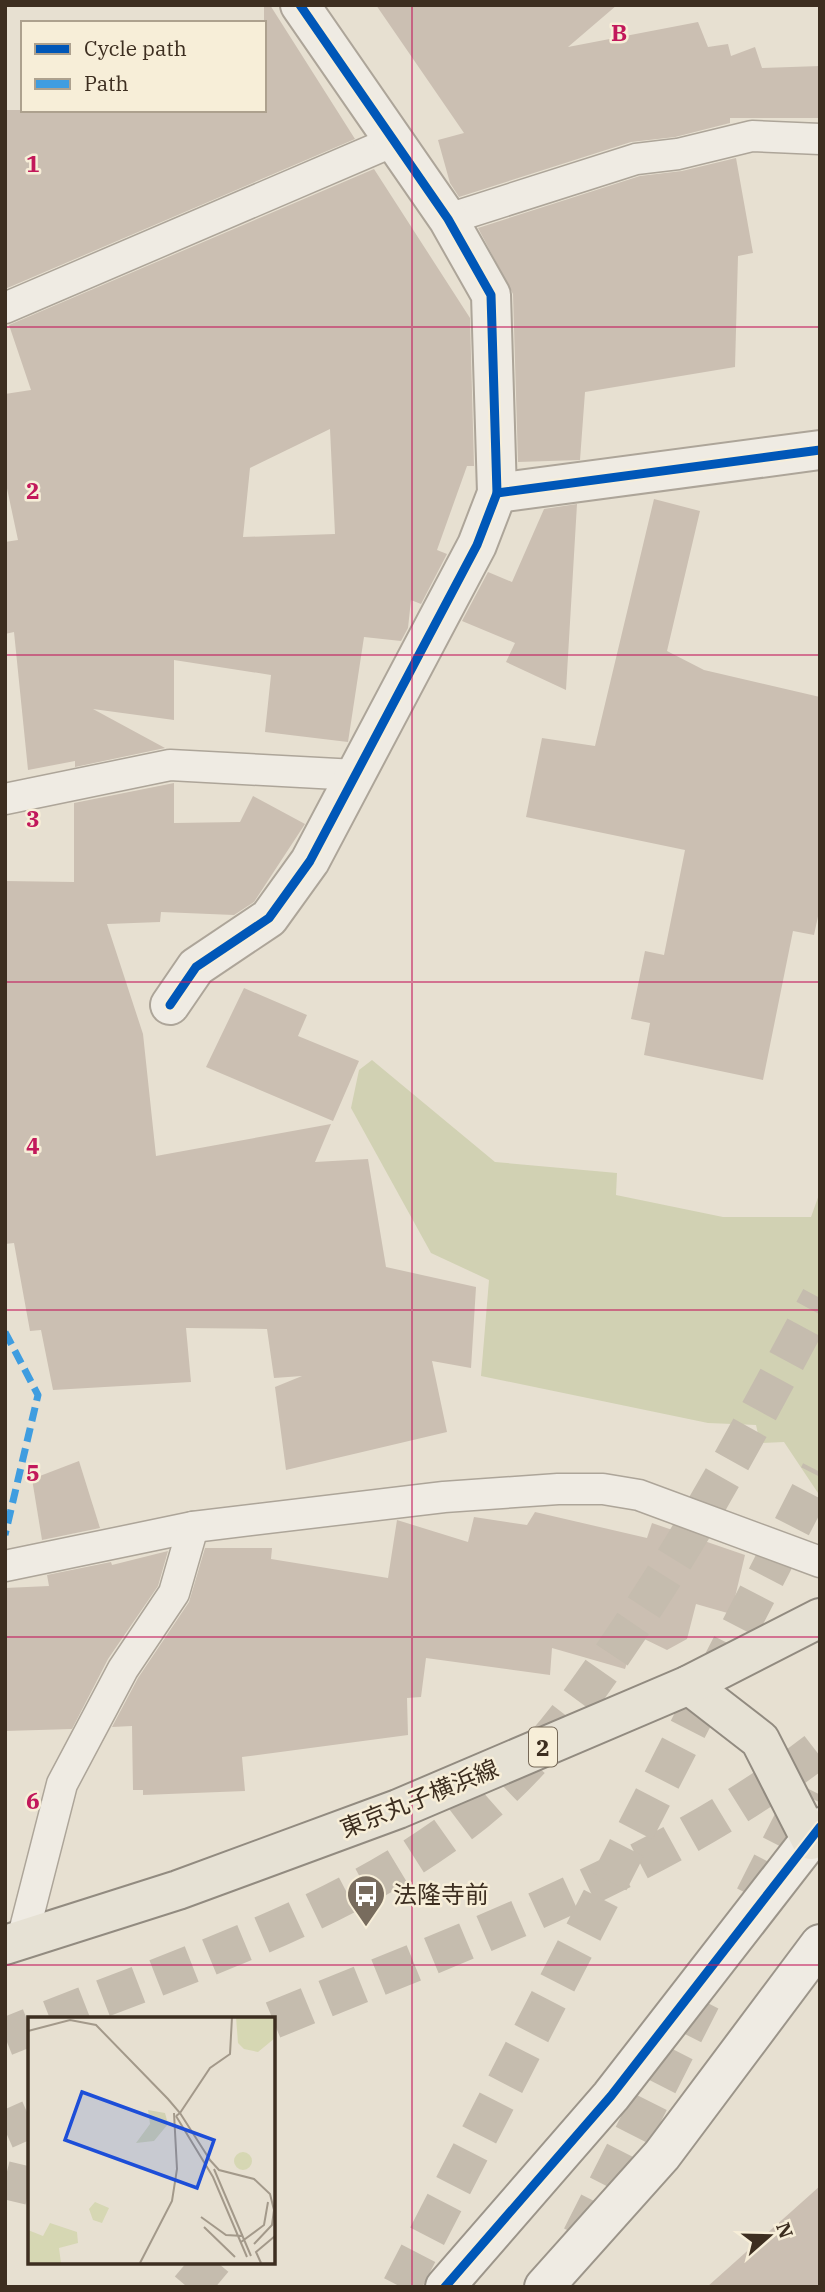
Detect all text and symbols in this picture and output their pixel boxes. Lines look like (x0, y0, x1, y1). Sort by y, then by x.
text: B (611, 17, 627, 47)
legend (21, 21, 266, 112)
text: Cycle path (84, 34, 187, 62)
text: Path (84, 69, 129, 97)
text: 1 (26, 148, 40, 178)
text: 2 (26, 475, 40, 505)
text: 3 (26, 803, 40, 833)
text: 4 (26, 1130, 40, 1160)
text: 5 (26, 1457, 40, 1487)
road number: 2 (529, 1728, 557, 1766)
street label: 東京丸子横浜線 (335, 1752, 503, 1844)
text: 6 (26, 1785, 40, 1815)
bus stop icon: 法隆寺前 (345, 1873, 387, 1928)
place label: 法隆寺前 (393, 1878, 489, 1910)
inset map (28, 2017, 275, 2264)
north arrow (734, 2201, 804, 2271)
text: N (771, 2219, 799, 2241)

